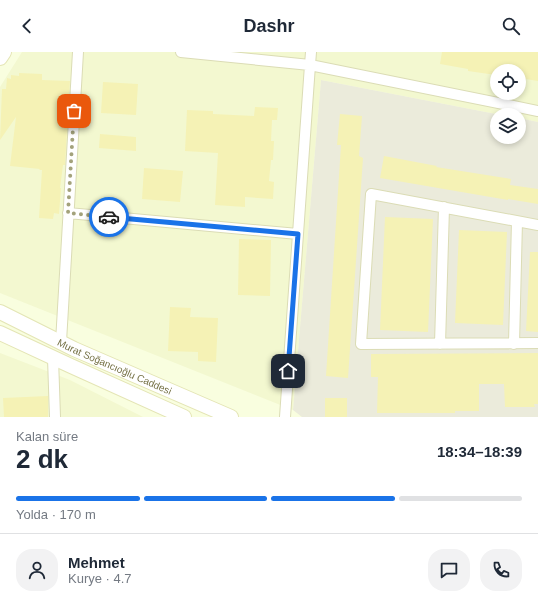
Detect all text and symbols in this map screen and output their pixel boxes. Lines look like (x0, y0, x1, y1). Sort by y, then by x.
icon: back (16, 15, 38, 37)
icon: search (500, 15, 522, 37)
text: Dashr (243, 16, 295, 36)
map controls (490, 64, 526, 144)
button: locate (490, 64, 526, 100)
pin (57, 94, 91, 128)
icon: bag (63, 100, 85, 122)
button: layers (490, 108, 526, 144)
courier (89, 197, 129, 237)
icon: car (98, 206, 120, 228)
street label: Murat Soğancıoğlu Caddesi (56, 337, 173, 397)
pin (271, 354, 305, 388)
icon: home (277, 360, 299, 382)
text: Kalan süre (16, 429, 78, 444)
text: 18:34–18:39 (437, 443, 522, 460)
text: 2 dk (16, 444, 68, 474)
text: Yolda · 170 m (16, 507, 96, 522)
button: person (16, 549, 58, 591)
button: chat (428, 549, 470, 591)
button: phone (480, 549, 522, 591)
text: Mehmet (68, 554, 125, 571)
text: Kurye · 4.7 (68, 571, 132, 586)

